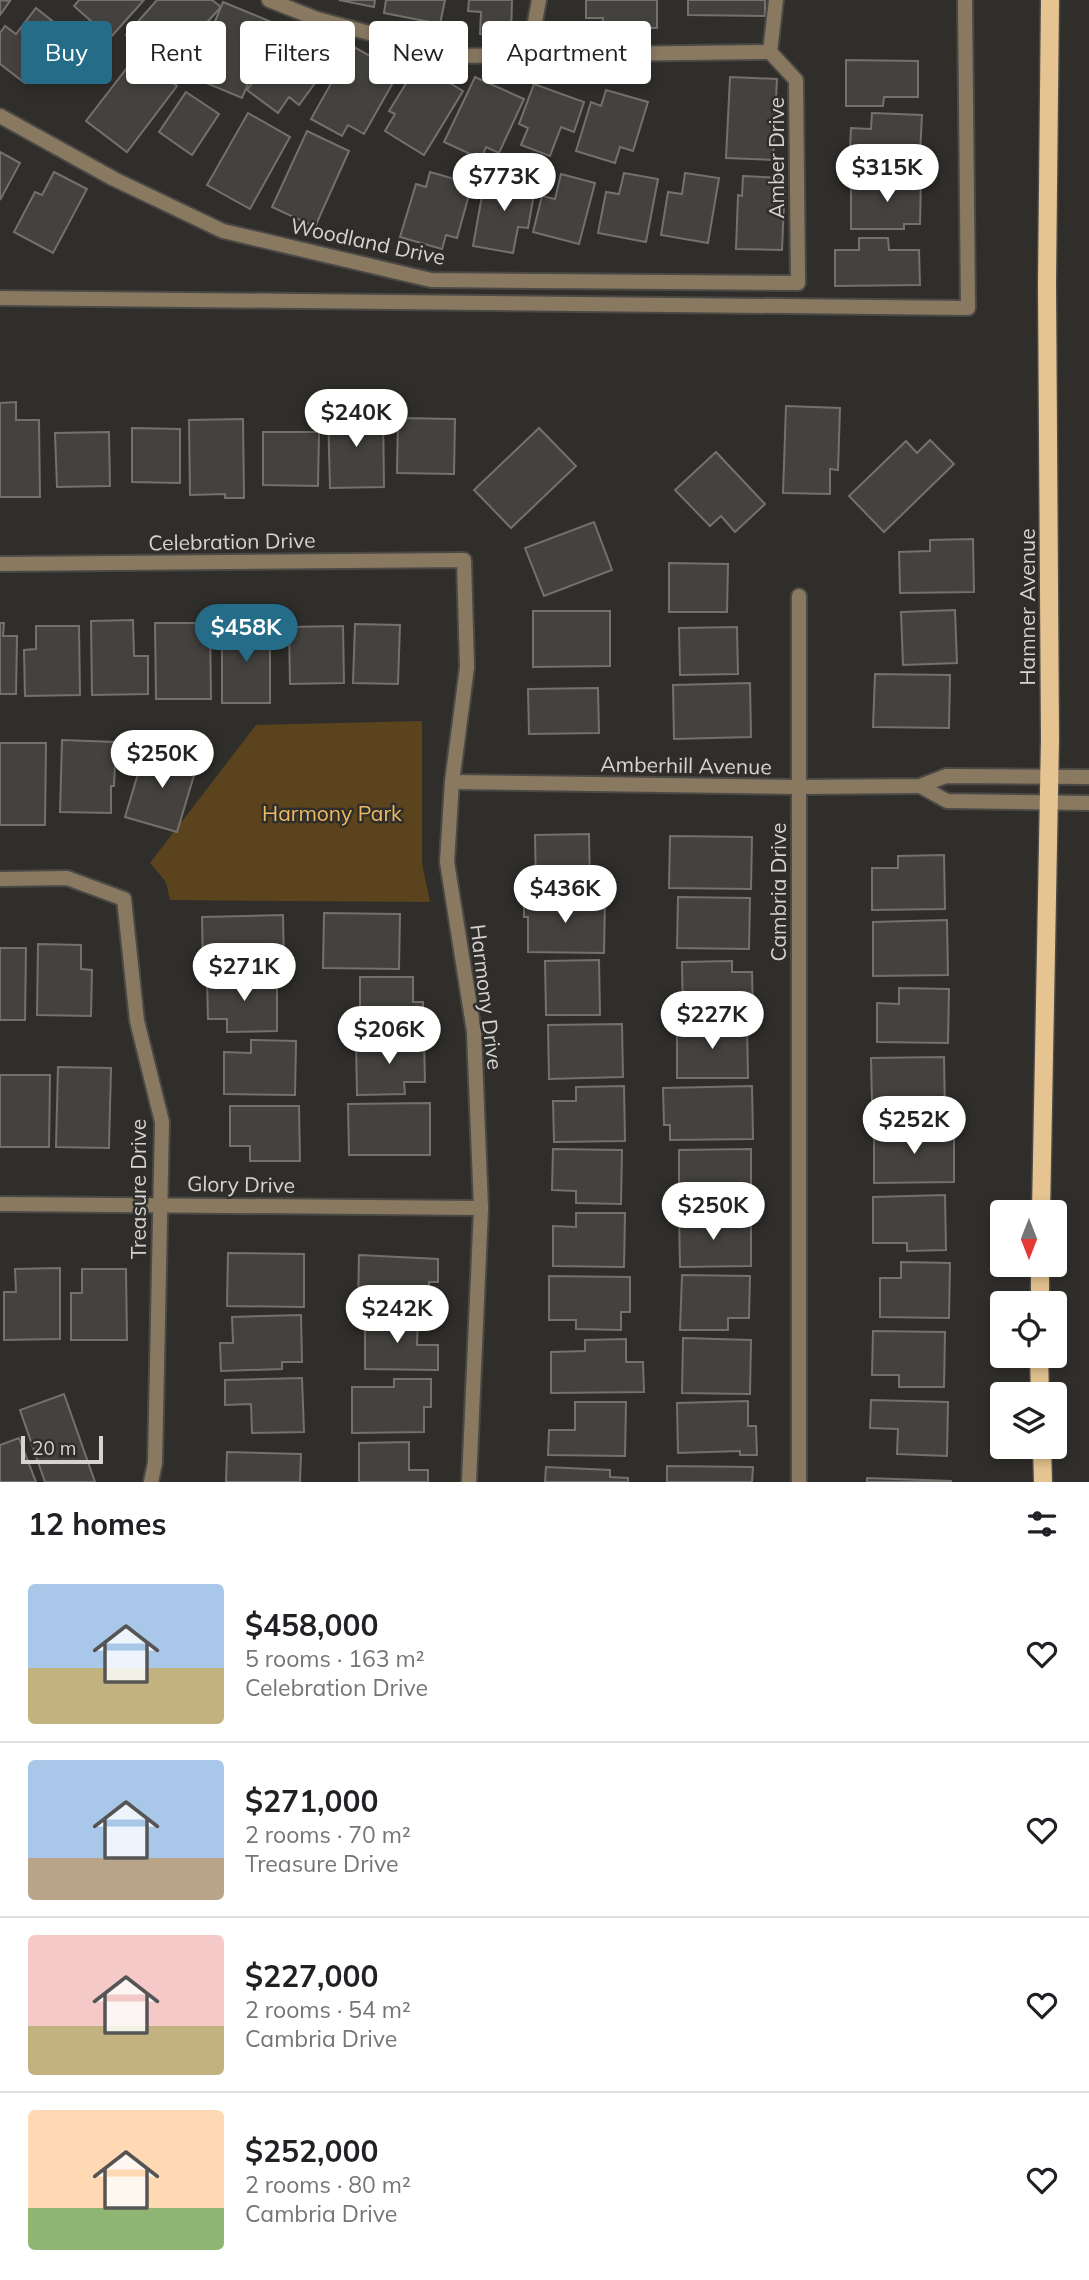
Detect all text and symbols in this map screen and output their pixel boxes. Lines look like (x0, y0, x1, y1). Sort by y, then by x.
chip: Buy (21, 21, 112, 84)
chip: Rent (126, 21, 226, 84)
chip: Filters (240, 21, 355, 84)
chip: New (369, 21, 468, 84)
chip: Apartment (482, 21, 651, 84)
street label: Amber Drive (763, 97, 789, 219)
pin: $315K (838, 144, 936, 204)
text: $315K (852, 152, 922, 181)
pin: $773K (455, 154, 553, 213)
text: $773K (469, 161, 539, 190)
street label: Woodland Drive (288, 212, 448, 270)
pin: $240K (307, 390, 405, 449)
text: $240K (321, 397, 391, 426)
street label: Celebration Drive (148, 527, 316, 555)
street label: Hamner Avenue (1014, 528, 1040, 686)
pin: $458K (197, 604, 295, 664)
text: $458K (211, 612, 281, 641)
pin: $250K (113, 730, 211, 790)
text: $250K (127, 738, 197, 767)
street label: Amberhill Avenue (600, 751, 772, 779)
park label: Harmony Park (262, 800, 402, 826)
street label: Cambria Drive (765, 822, 791, 962)
pin: $436K (516, 866, 614, 925)
text: $436K (530, 873, 600, 902)
street label: Harmony Drive (465, 923, 509, 1071)
pin: $271K (195, 944, 293, 1003)
text: $271K (209, 951, 279, 980)
pin: $227K (663, 992, 761, 1051)
text: $227K (677, 999, 747, 1028)
pin: $206K (340, 1006, 438, 1066)
text: $206K (354, 1014, 424, 1043)
pin: $252K (865, 1096, 963, 1156)
text: $252K (879, 1104, 949, 1133)
street label: Treasure Drive (125, 1119, 151, 1259)
street label: Glory Drive (187, 1170, 295, 1198)
pin: $250K (664, 1182, 762, 1242)
text: $250K (678, 1190, 748, 1219)
north arrow (990, 1200, 1068, 1278)
map controls (990, 1200, 1067, 1459)
pin: $242K (348, 1286, 446, 1345)
button: locate (990, 1291, 1067, 1368)
text: $242K (362, 1293, 432, 1322)
button: layers (990, 1382, 1067, 1459)
scale bar (21, 1433, 103, 1465)
text: 20 m (32, 1436, 76, 1460)
text: 12 homes (28, 1505, 167, 1543)
icon: filters (1023, 1505, 1061, 1543)
text: $458,000 (245, 1606, 378, 1644)
icon: home (84, 1612, 168, 1696)
icon: heart (1023, 1635, 1061, 1673)
text: 5 rooms · 163 m² (245, 1644, 425, 1673)
text: Celebration Drive (245, 1673, 428, 1702)
text: $271,000 (245, 1782, 378, 1820)
icon: home (84, 1788, 168, 1872)
icon: heart (1023, 1811, 1061, 1849)
text: 2 rooms · 70 m² (245, 1820, 411, 1849)
text: Treasure Drive (245, 1849, 399, 1878)
text: $227,000 (245, 1957, 378, 1995)
icon: home (84, 1963, 168, 2047)
icon: heart (1023, 1986, 1061, 2024)
text: 2 rooms · 54 m² (245, 1995, 411, 2024)
text: Cambria Drive (245, 2024, 397, 2053)
text: $252,000 (245, 2132, 378, 2170)
icon: home (84, 2138, 168, 2222)
icon: heart (1023, 2161, 1061, 2199)
text: 2 rooms · 80 m² (245, 2170, 411, 2199)
text: Cambria Drive (245, 2199, 397, 2228)

